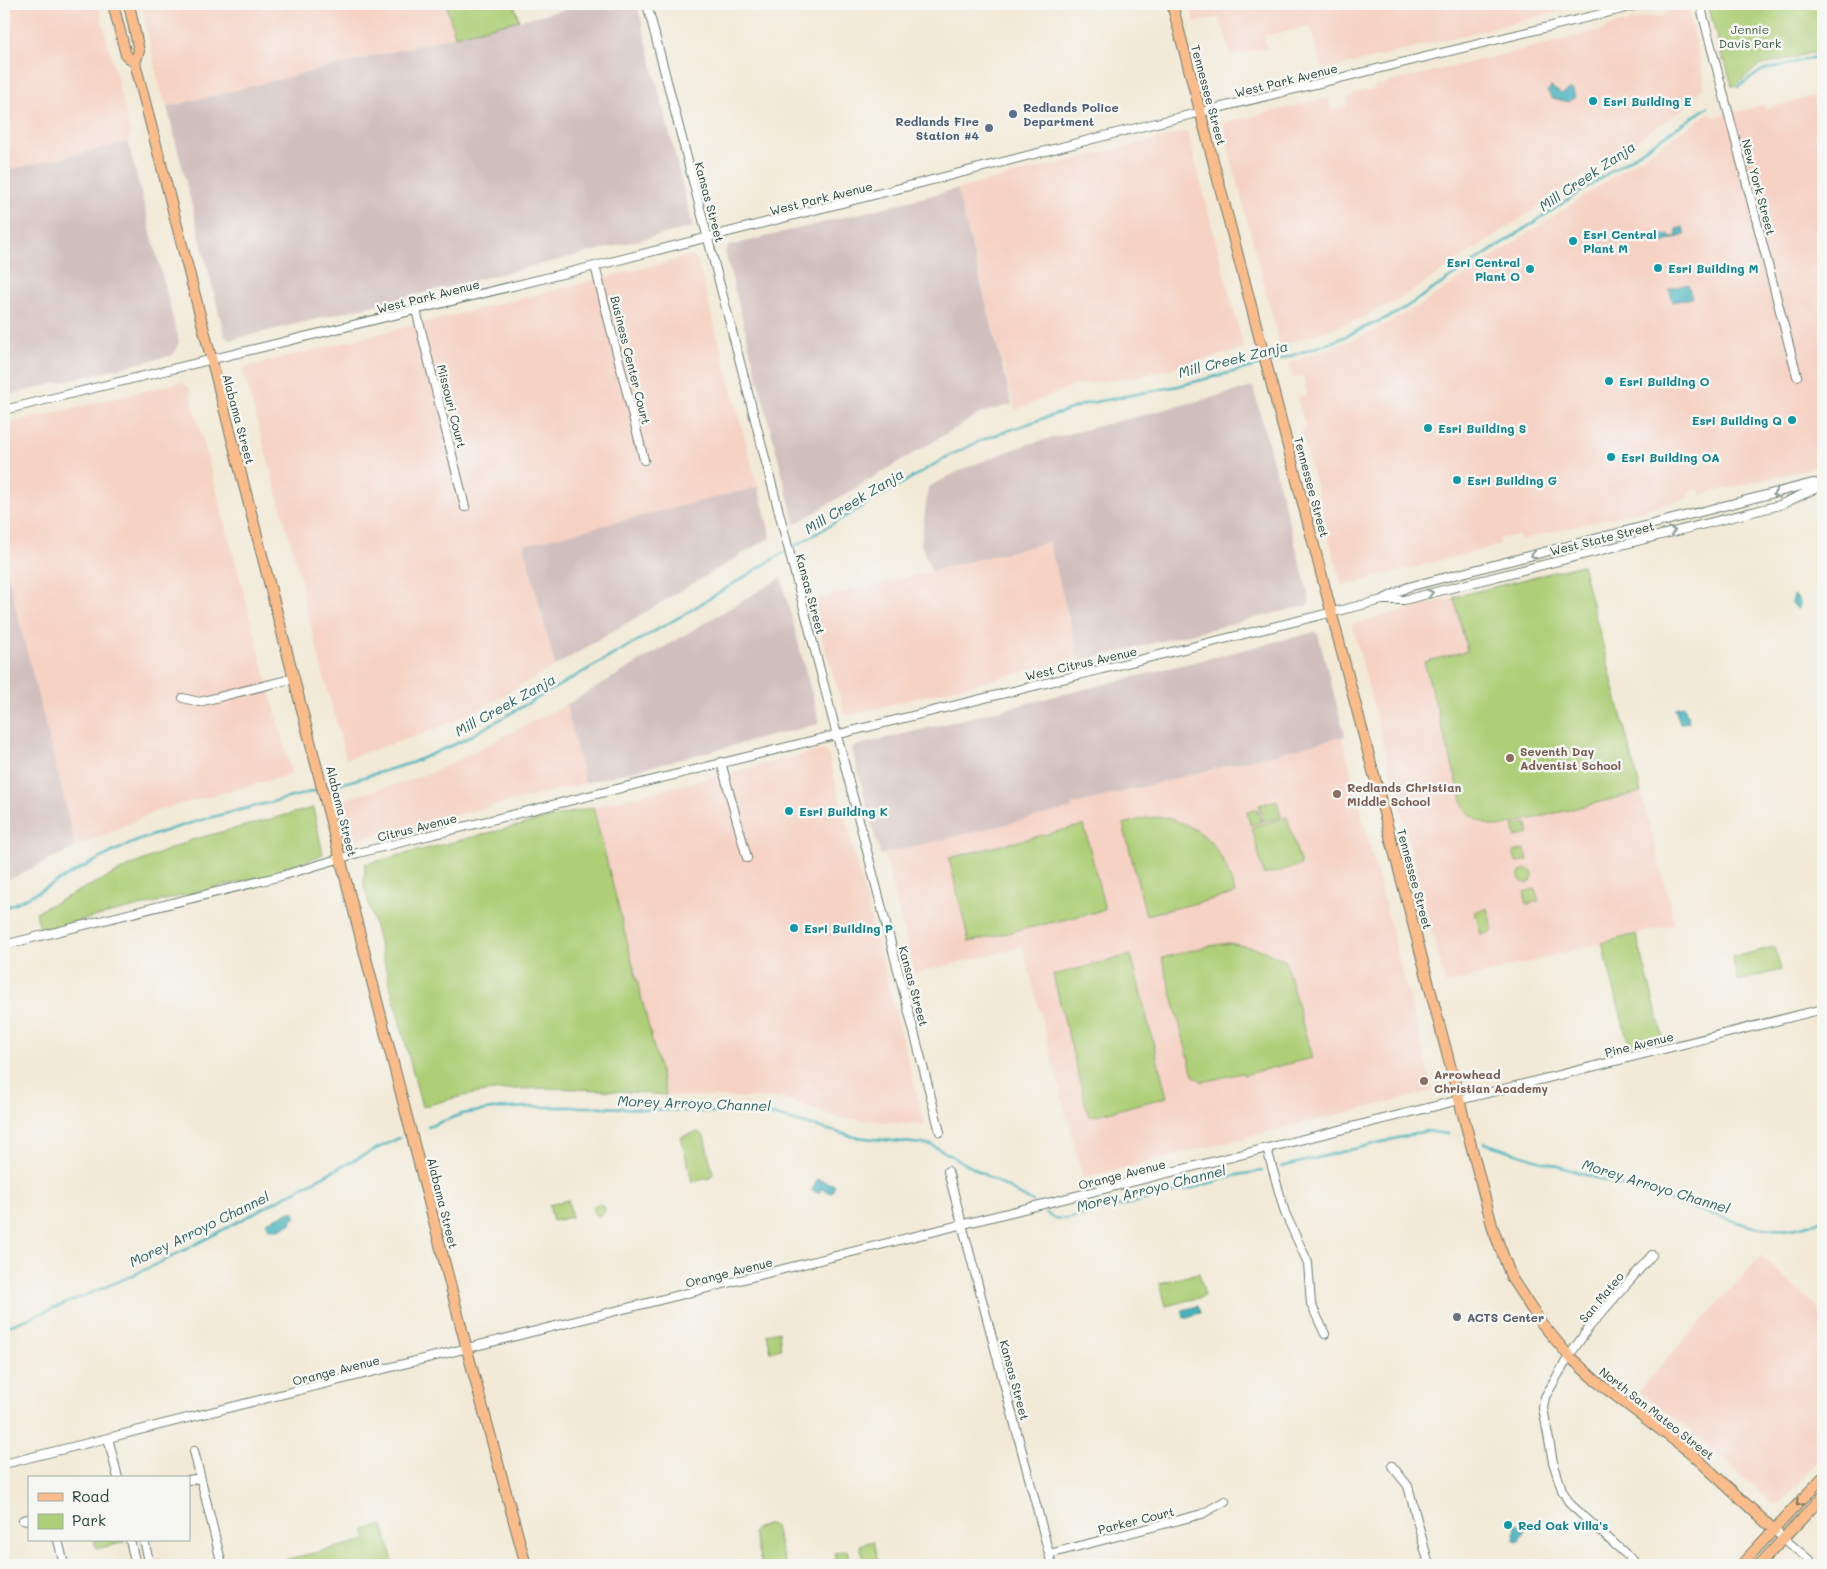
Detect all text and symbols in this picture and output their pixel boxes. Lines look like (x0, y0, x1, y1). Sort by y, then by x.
park label: Jennie Davis Park (1719, 21, 1781, 51)
street label: Tennessee Street (1188, 43, 1230, 147)
street label: West Park Avenue (1233, 59, 1339, 101)
place label: Esri Building E (1603, 93, 1692, 109)
marker: Esri Building E (1587, 95, 1599, 107)
place label: Redlands Police Department (1023, 99, 1119, 129)
marker: Redlands Police Department (1007, 108, 1019, 120)
place label: Redlands Fire Station #4 (895, 113, 979, 143)
marker: Redlands Fire Station #4 (983, 122, 995, 134)
water label: Mill Creek Zanja (1535, 137, 1639, 215)
street label: New York Street (1738, 137, 1780, 237)
street label: Kansas Street (692, 160, 728, 244)
street label: West Park Avenue (768, 177, 874, 219)
place label: Esri Central Plant M (1583, 226, 1657, 256)
marker: Esri Central Plant M (1567, 235, 1579, 247)
place label: Esri Central Plant O (1447, 254, 1520, 284)
place label: Esri Building M (1668, 260, 1758, 276)
marker: Esri Building M (1652, 262, 1664, 274)
marker: Esri Central Plant O (1524, 263, 1536, 275)
street label: West Park Avenue (375, 275, 481, 317)
street label: Business Center Court (607, 294, 655, 426)
water label: Mill Creek Zanja (1176, 336, 1290, 382)
street label: Missouri Court (434, 363, 470, 449)
street label: Alabama Street (219, 372, 259, 466)
place label: Esri Building O (1619, 373, 1710, 389)
marker: Esri Building O (1603, 375, 1615, 387)
place label: Esri Building Q (1692, 412, 1782, 428)
marker: Esri Building Q (1786, 414, 1798, 426)
place label: Esri Building S (1438, 420, 1526, 436)
marker: Esri Building S (1422, 422, 1434, 434)
street label: Tennessee Street (1291, 435, 1333, 539)
place label: Esri Building OA (1621, 449, 1720, 465)
marker: Esri Building OA (1605, 451, 1617, 463)
water label: Mill Creek Zanja (801, 464, 907, 538)
place label: Esri Building G (1467, 472, 1557, 488)
marker: Esri Building G (1451, 474, 1463, 486)
one-way arrow (1772, 488, 1781, 498)
street label: West State Street (1548, 517, 1656, 559)
one-way arrow (1668, 527, 1676, 537)
one-way arrow (1529, 549, 1538, 560)
street label: Kansas Street (793, 552, 829, 636)
one-way arrow (1426, 589, 1434, 599)
street label: West Citrus Avenue (1024, 642, 1138, 684)
water label: Mill Creek Zanja (451, 669, 559, 741)
place label: Seventh Day Adventist School (1520, 743, 1621, 773)
marker: Seventh Day Adventist School (1504, 752, 1516, 764)
street label: Alabama Street (323, 764, 361, 858)
place label: Redlands Christian Middle School (1347, 779, 1461, 809)
marker: Redlands Christian Middle School (1331, 788, 1343, 800)
place label: Esri Building K (799, 803, 888, 819)
marker: Esri Building K (783, 805, 795, 817)
street label: Citrus Avenue (376, 809, 458, 845)
street label: Tennessee Street (1394, 827, 1436, 931)
place label: Esri Building P (804, 920, 893, 936)
marker: Esri Building P (788, 922, 800, 934)
street label: Kansas Street (896, 944, 932, 1028)
street label: Pine Avenue (1603, 1028, 1675, 1060)
place label: Arrowhead Christian Academy (1434, 1066, 1548, 1096)
marker: Arrowhead Christian Academy (1418, 1075, 1430, 1087)
water label: Morey Arroyo Channel (617, 1091, 771, 1115)
water label: Morey Arroyo Channel (1580, 1154, 1733, 1218)
street label: Orange Avenue (1077, 1155, 1167, 1193)
street label: Alabama Street (424, 1156, 462, 1250)
water label: Morey Arroyo Channel (1074, 1160, 1228, 1216)
water label: Morey Arroyo Channel (126, 1187, 273, 1271)
street label: Orange Avenue (684, 1253, 774, 1291)
street label: San Mateo (1575, 1268, 1627, 1326)
place label: ACTS Center (1467, 1309, 1544, 1325)
marker: ACTS Center (1451, 1311, 1463, 1323)
street label: Kansas Street (997, 1338, 1033, 1422)
street label: Orange Avenue (291, 1351, 381, 1389)
street label: North San Mateo Street (1596, 1363, 1718, 1463)
legend (28, 1476, 190, 1542)
text: Road (72, 1486, 109, 1506)
one-way arrow (1796, 1498, 1805, 1507)
street label: Parker Court (1096, 1503, 1176, 1537)
text: Park (72, 1510, 106, 1530)
place label: Red Oak Villa's (1518, 1517, 1608, 1533)
marker: Red Oak Villa's (1502, 1519, 1514, 1531)

